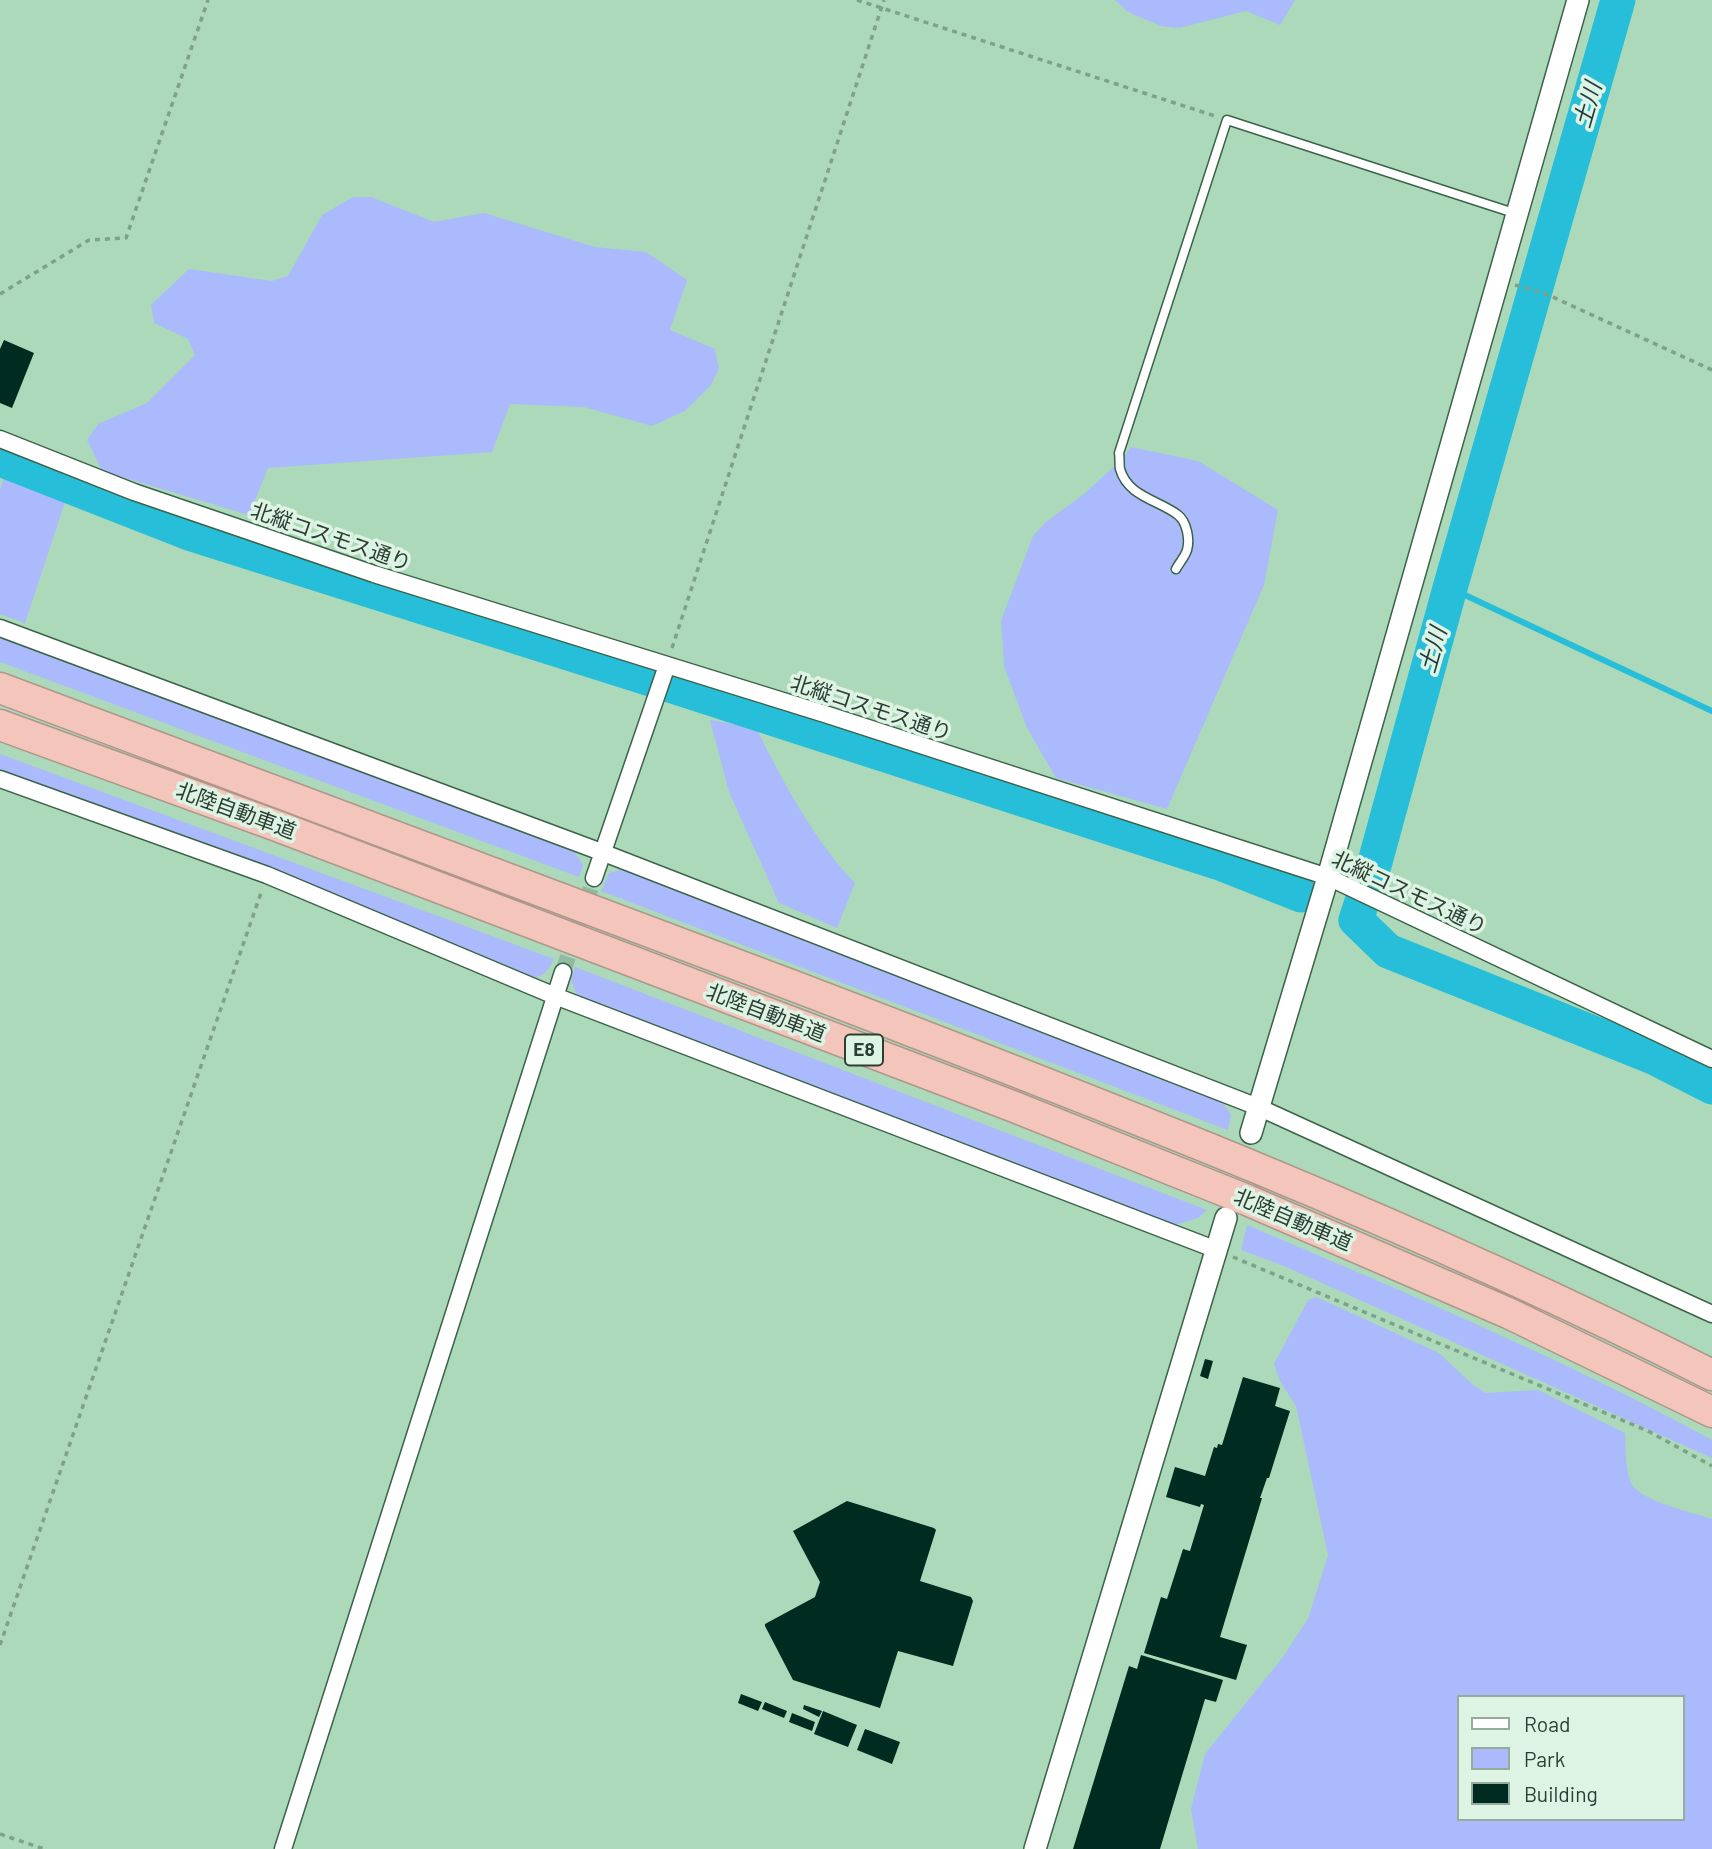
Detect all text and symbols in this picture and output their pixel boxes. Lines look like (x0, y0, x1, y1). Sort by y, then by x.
water label: 土川 (1568, 79, 1608, 131)
street label: 北縦コスモス通り (247, 498, 415, 576)
water label: 土川 (1413, 624, 1453, 676)
street label: 北縦コスモス通り (787, 670, 955, 746)
street label: 北陸自動車道 (172, 778, 300, 844)
street label: 北縦コスモス通り (1328, 846, 1490, 940)
street label: 北陸自動車道 (703, 979, 829, 1047)
road number: E8 (845, 1034, 883, 1066)
street label: 北陸自動車道 (1230, 1184, 1356, 1256)
legend (1456, 1695, 1684, 1821)
text: Road (1524, 1711, 1570, 1736)
text: Park (1524, 1746, 1565, 1771)
text: Building (1524, 1781, 1598, 1806)

